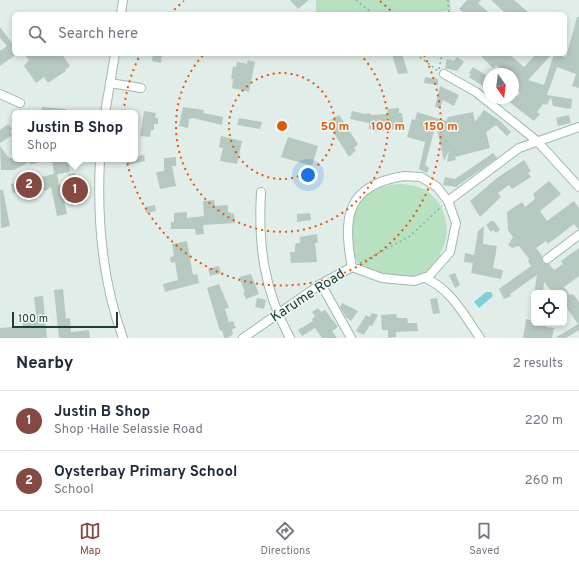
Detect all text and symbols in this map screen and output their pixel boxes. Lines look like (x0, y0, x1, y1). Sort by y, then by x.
search box (12, 12, 567, 56)
icon: search (26, 23, 48, 45)
text: Search here (58, 25, 138, 44)
north arrow (483, 68, 519, 104)
popup (12, 110, 138, 162)
text: Justin B Shop (27, 119, 123, 138)
centre of rings (275, 119, 289, 133)
text: 50 m (321, 119, 349, 135)
text: 100 m (371, 119, 405, 135)
text: 150 m (424, 119, 458, 135)
text: Shop (27, 138, 57, 154)
your location (298, 165, 318, 185)
pin: 2 (16, 170, 42, 200)
pin: 1 (62, 175, 88, 205)
street label: Karume Road (268, 266, 348, 326)
map controls (531, 290, 567, 326)
button: locate (531, 290, 567, 326)
scale bar (12, 310, 118, 329)
text: 100 m (18, 312, 48, 326)
text: Nearby (16, 353, 73, 375)
text: 2 results (513, 356, 563, 372)
text: Justin B Shop (54, 403, 150, 422)
text: 1 (26, 413, 32, 429)
text: 220 m (525, 413, 563, 429)
text: Shop · Haile Selassie Road (54, 422, 203, 438)
text: Oysterbay Primary School (54, 463, 237, 482)
text: 2 (25, 473, 33, 489)
text: 260 m (525, 473, 563, 489)
text: School (54, 482, 94, 498)
tab: Map (79, 520, 101, 558)
tab: Directions (260, 520, 310, 558)
tab: Saved (469, 520, 500, 558)

